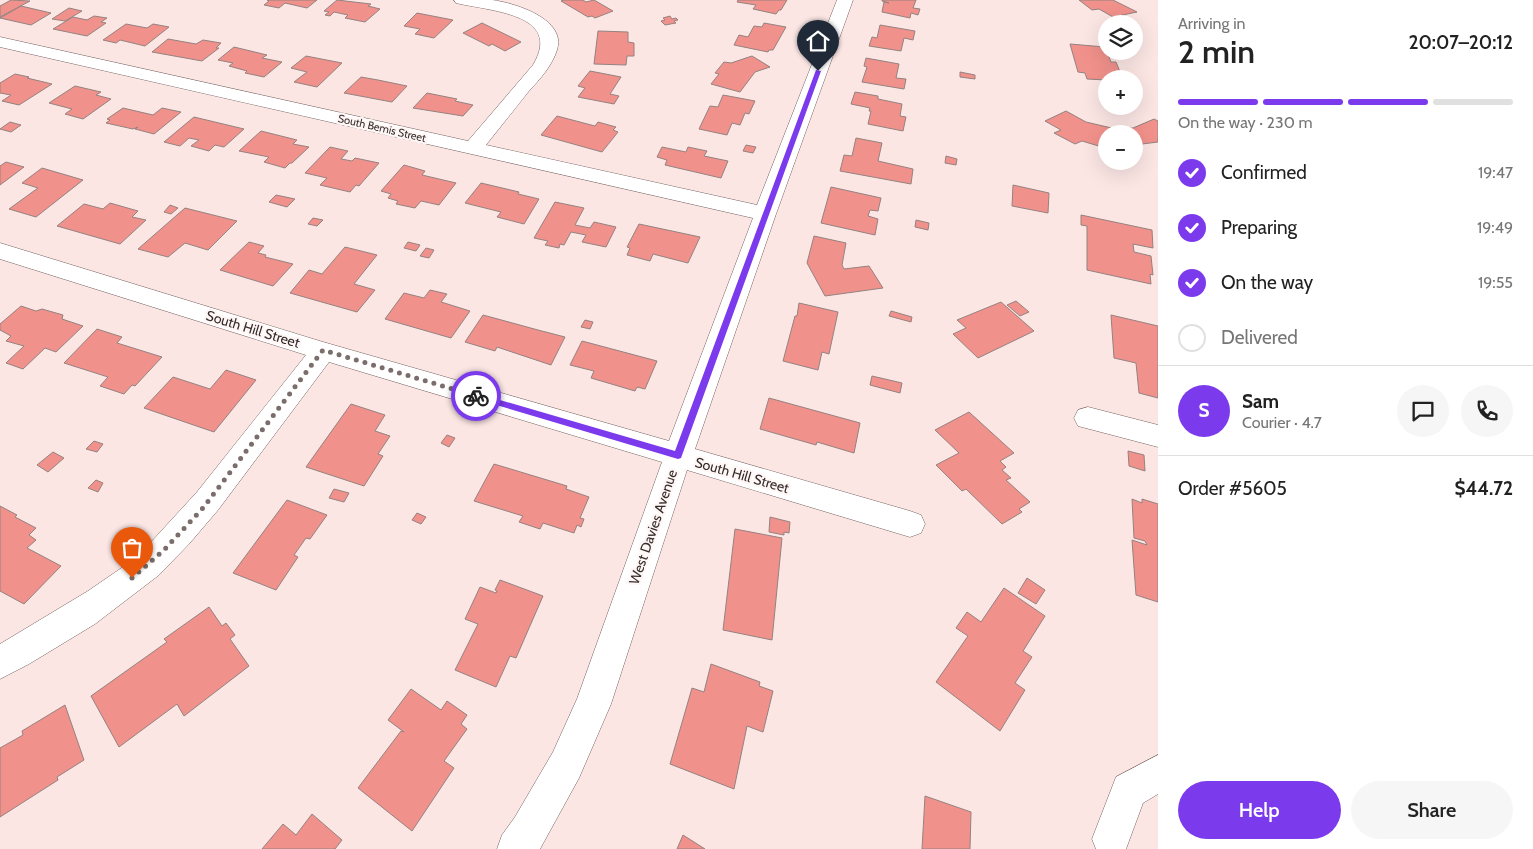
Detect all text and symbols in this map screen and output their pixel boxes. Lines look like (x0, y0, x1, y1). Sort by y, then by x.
text: Arriving in (1178, 14, 1245, 33)
map controls (1098, 15, 1143, 170)
button: layers (1098, 15, 1143, 60)
pin (797, 20, 839, 71)
icon: home (804, 27, 832, 55)
text: 20:07–20:12 (1408, 31, 1513, 54)
text: 2 min (1178, 32, 1255, 71)
button: + (1098, 70, 1143, 115)
street label: South Bemis Street (337, 111, 428, 145)
text: On the way · 230 m (1178, 113, 1312, 132)
button: − (1098, 125, 1143, 170)
icon: check (1178, 159, 1206, 187)
text: Confirmed (1221, 161, 1307, 184)
text: 19:47 (1478, 163, 1513, 182)
icon: check (1178, 214, 1206, 242)
text: Preparing (1221, 216, 1297, 239)
text: 19:49 (1477, 218, 1513, 237)
icon: check (1178, 269, 1206, 297)
text: On the way (1221, 271, 1313, 294)
text: 19:55 (1478, 273, 1513, 292)
street label: South Hill Street (204, 306, 302, 352)
text: Delivered (1221, 326, 1298, 349)
courier (451, 371, 501, 421)
icon: bike (462, 382, 490, 410)
button: chat (1397, 385, 1449, 437)
button: phone (1461, 385, 1513, 437)
text: Sam (1242, 390, 1279, 413)
text: S (1198, 399, 1210, 422)
text: Courier · 4.7 (1242, 413, 1322, 432)
street label: South Hill Street (693, 453, 791, 497)
street label: West Davies Avenue (625, 467, 681, 587)
text: Order #5605 (1178, 477, 1287, 500)
text: $44.72 (1454, 477, 1513, 500)
pin (111, 527, 153, 578)
icon: bag (118, 534, 146, 562)
button: Help (1178, 781, 1341, 839)
button: Share (1351, 781, 1513, 839)

